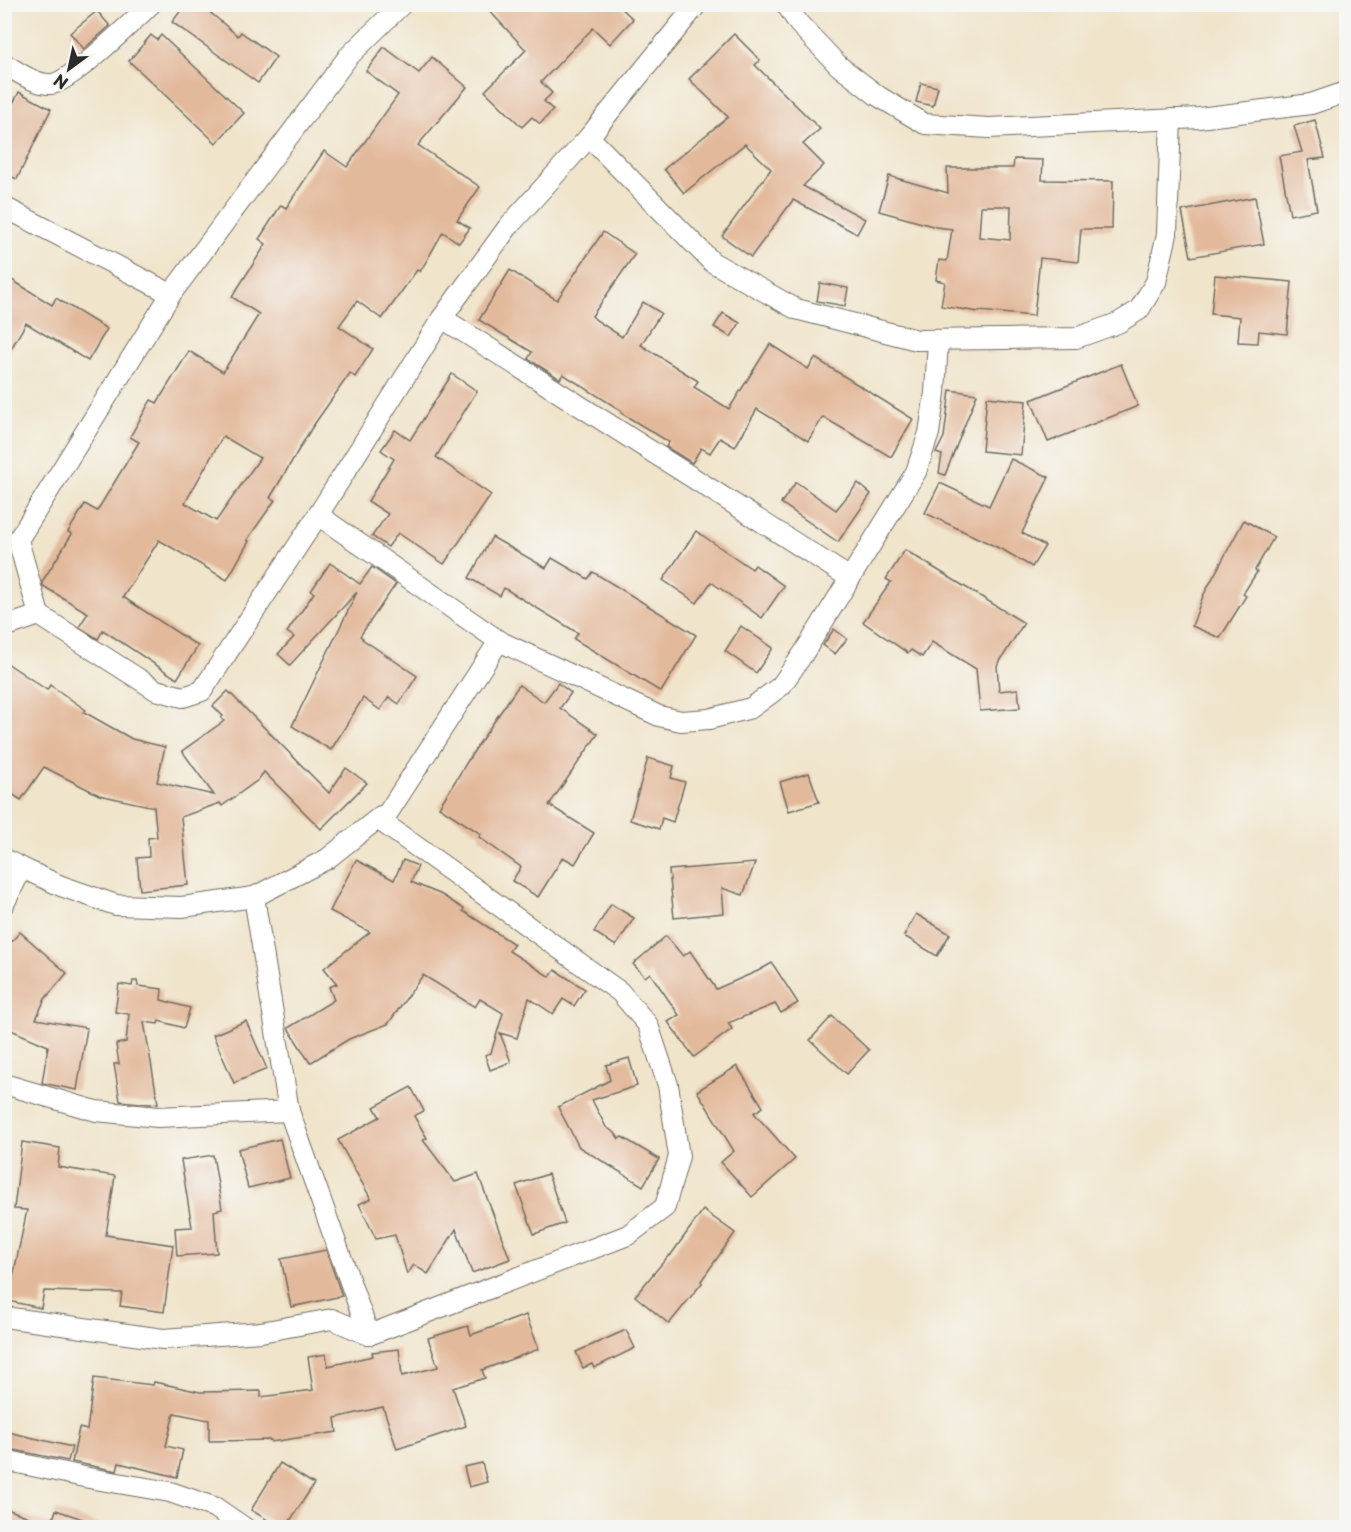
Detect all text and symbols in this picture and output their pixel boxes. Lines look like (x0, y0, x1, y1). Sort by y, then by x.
north arrow (39, 39, 99, 99)
text: N (48, 69, 72, 96)

